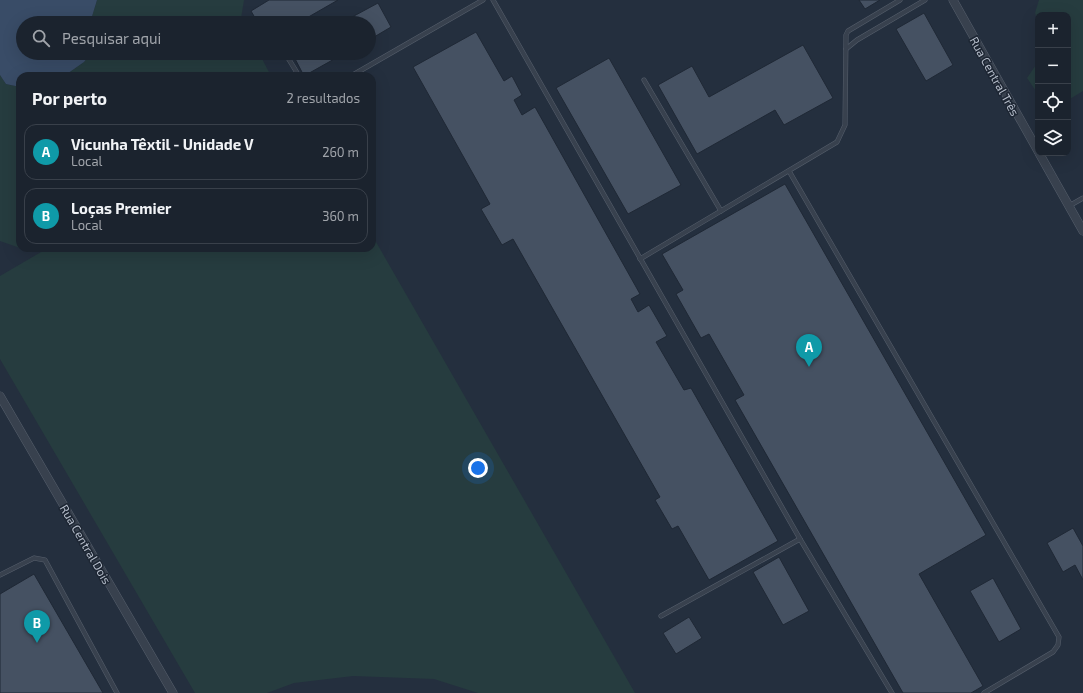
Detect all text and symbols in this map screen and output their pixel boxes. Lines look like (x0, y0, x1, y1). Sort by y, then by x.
map controls (1035, 12, 1071, 156)
button: + (1035, 12, 1071, 48)
search box (16, 16, 376, 60)
icon: search (30, 27, 52, 49)
text: Pesquisar aqui (62, 29, 161, 47)
street label: Rua Central Três (967, 34, 1023, 118)
button: − (1035, 48, 1071, 84)
button: locate (1035, 84, 1071, 120)
text: Por perto (32, 88, 107, 108)
text: 2 resultados (286, 90, 360, 106)
button: layers (1035, 120, 1071, 156)
text: Vicunha Têxtil - Unidade V (71, 135, 254, 153)
text: A (42, 144, 50, 160)
text: 260 m (322, 144, 359, 160)
text: Local (71, 153, 102, 169)
text: Loças Premier (71, 199, 172, 217)
text: B (42, 208, 50, 224)
text: 360 m (322, 208, 359, 224)
text: Local (71, 217, 102, 233)
pin: A (796, 334, 822, 367)
your location (468, 458, 488, 478)
street label: Rua Central Dois (58, 502, 114, 586)
pin: B (24, 610, 50, 643)

